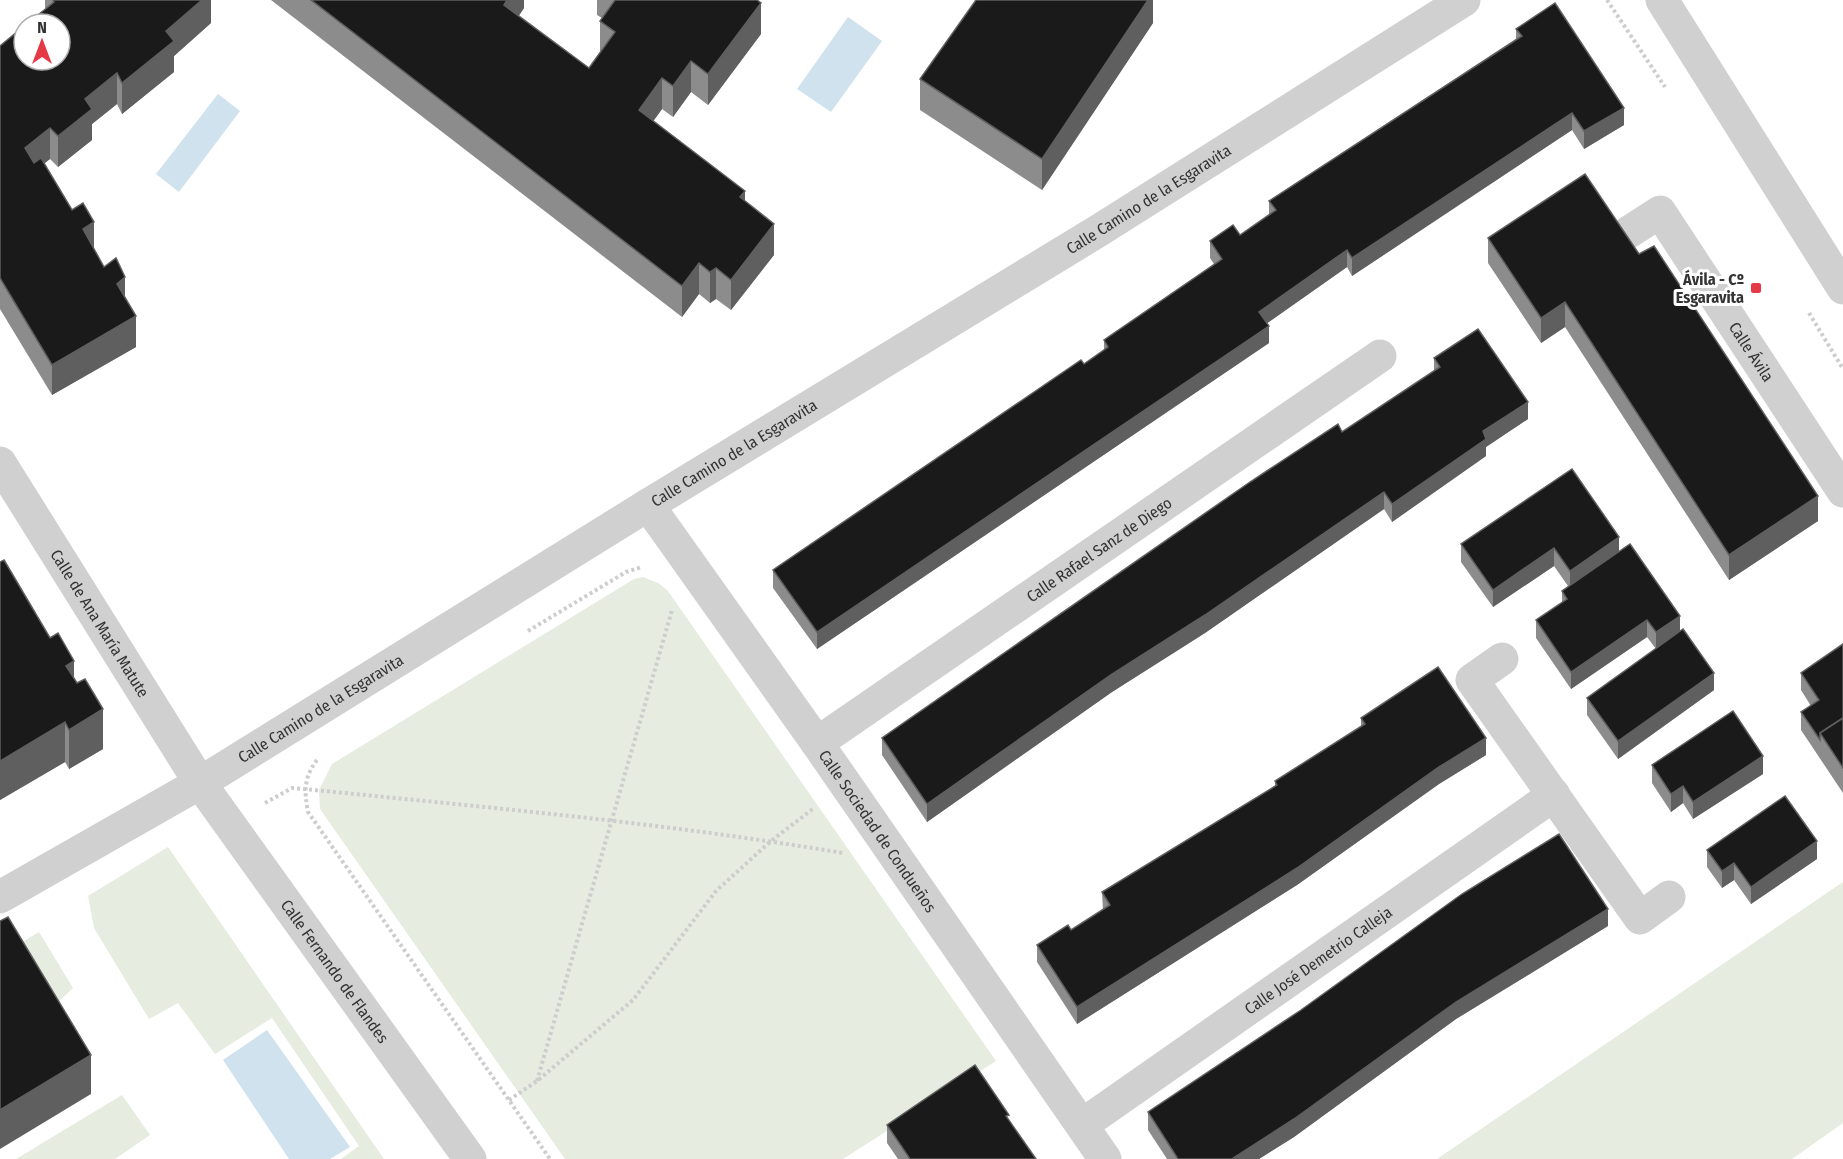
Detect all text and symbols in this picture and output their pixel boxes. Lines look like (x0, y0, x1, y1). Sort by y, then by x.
north arrow (12, 12, 72, 72)
text: N (37, 18, 47, 37)
street label: Calle Camino de la Esgaravita (1063, 140, 1234, 258)
place label: Ávila - Cº Esgaravita (1676, 269, 1744, 307)
marker: Ávila - Cº Esgaravita (1749, 281, 1763, 295)
street label: Calle Ávila (1725, 318, 1778, 385)
street label: Calle Camino de la Esgaravita (647, 395, 820, 510)
street label: Calle Rafael Sanz de Diego (1023, 493, 1175, 606)
street label: Calle de Ana María Matute (47, 546, 154, 701)
street label: Calle Camino de la Esgaravita (234, 650, 407, 767)
street label: Calle Sociedad de Condueños (815, 746, 941, 916)
street label: Calle Fernando de Flandes (277, 896, 393, 1047)
street label: Calle José Demetrio Calleja (1241, 902, 1395, 1018)

